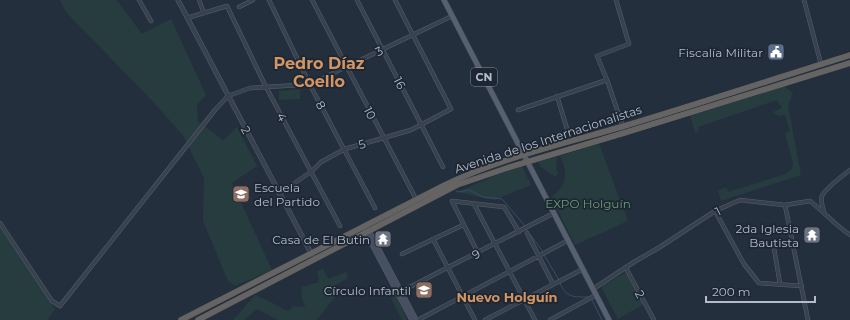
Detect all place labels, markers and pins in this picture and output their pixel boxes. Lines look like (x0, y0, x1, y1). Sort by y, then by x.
public building icon: Fiscalía Militar (766, 42, 786, 62)
place label: Fiscalía Militar (678, 45, 763, 60)
place label: Escuela del Partido (254, 180, 320, 209)
school or university icon: Escuela del Partido (231, 184, 251, 204)
place label: 2da Iglesia Bautista (735, 221, 799, 250)
temple icon: 2da Iglesia Bautista (802, 225, 822, 245)
temple icon: Casa de El Butin (373, 229, 393, 249)
place label: Casa de El Butin (272, 232, 370, 247)
school or university icon: Círculo Infantil (414, 280, 434, 300)
place label: Círculo Infantil (324, 283, 411, 298)

